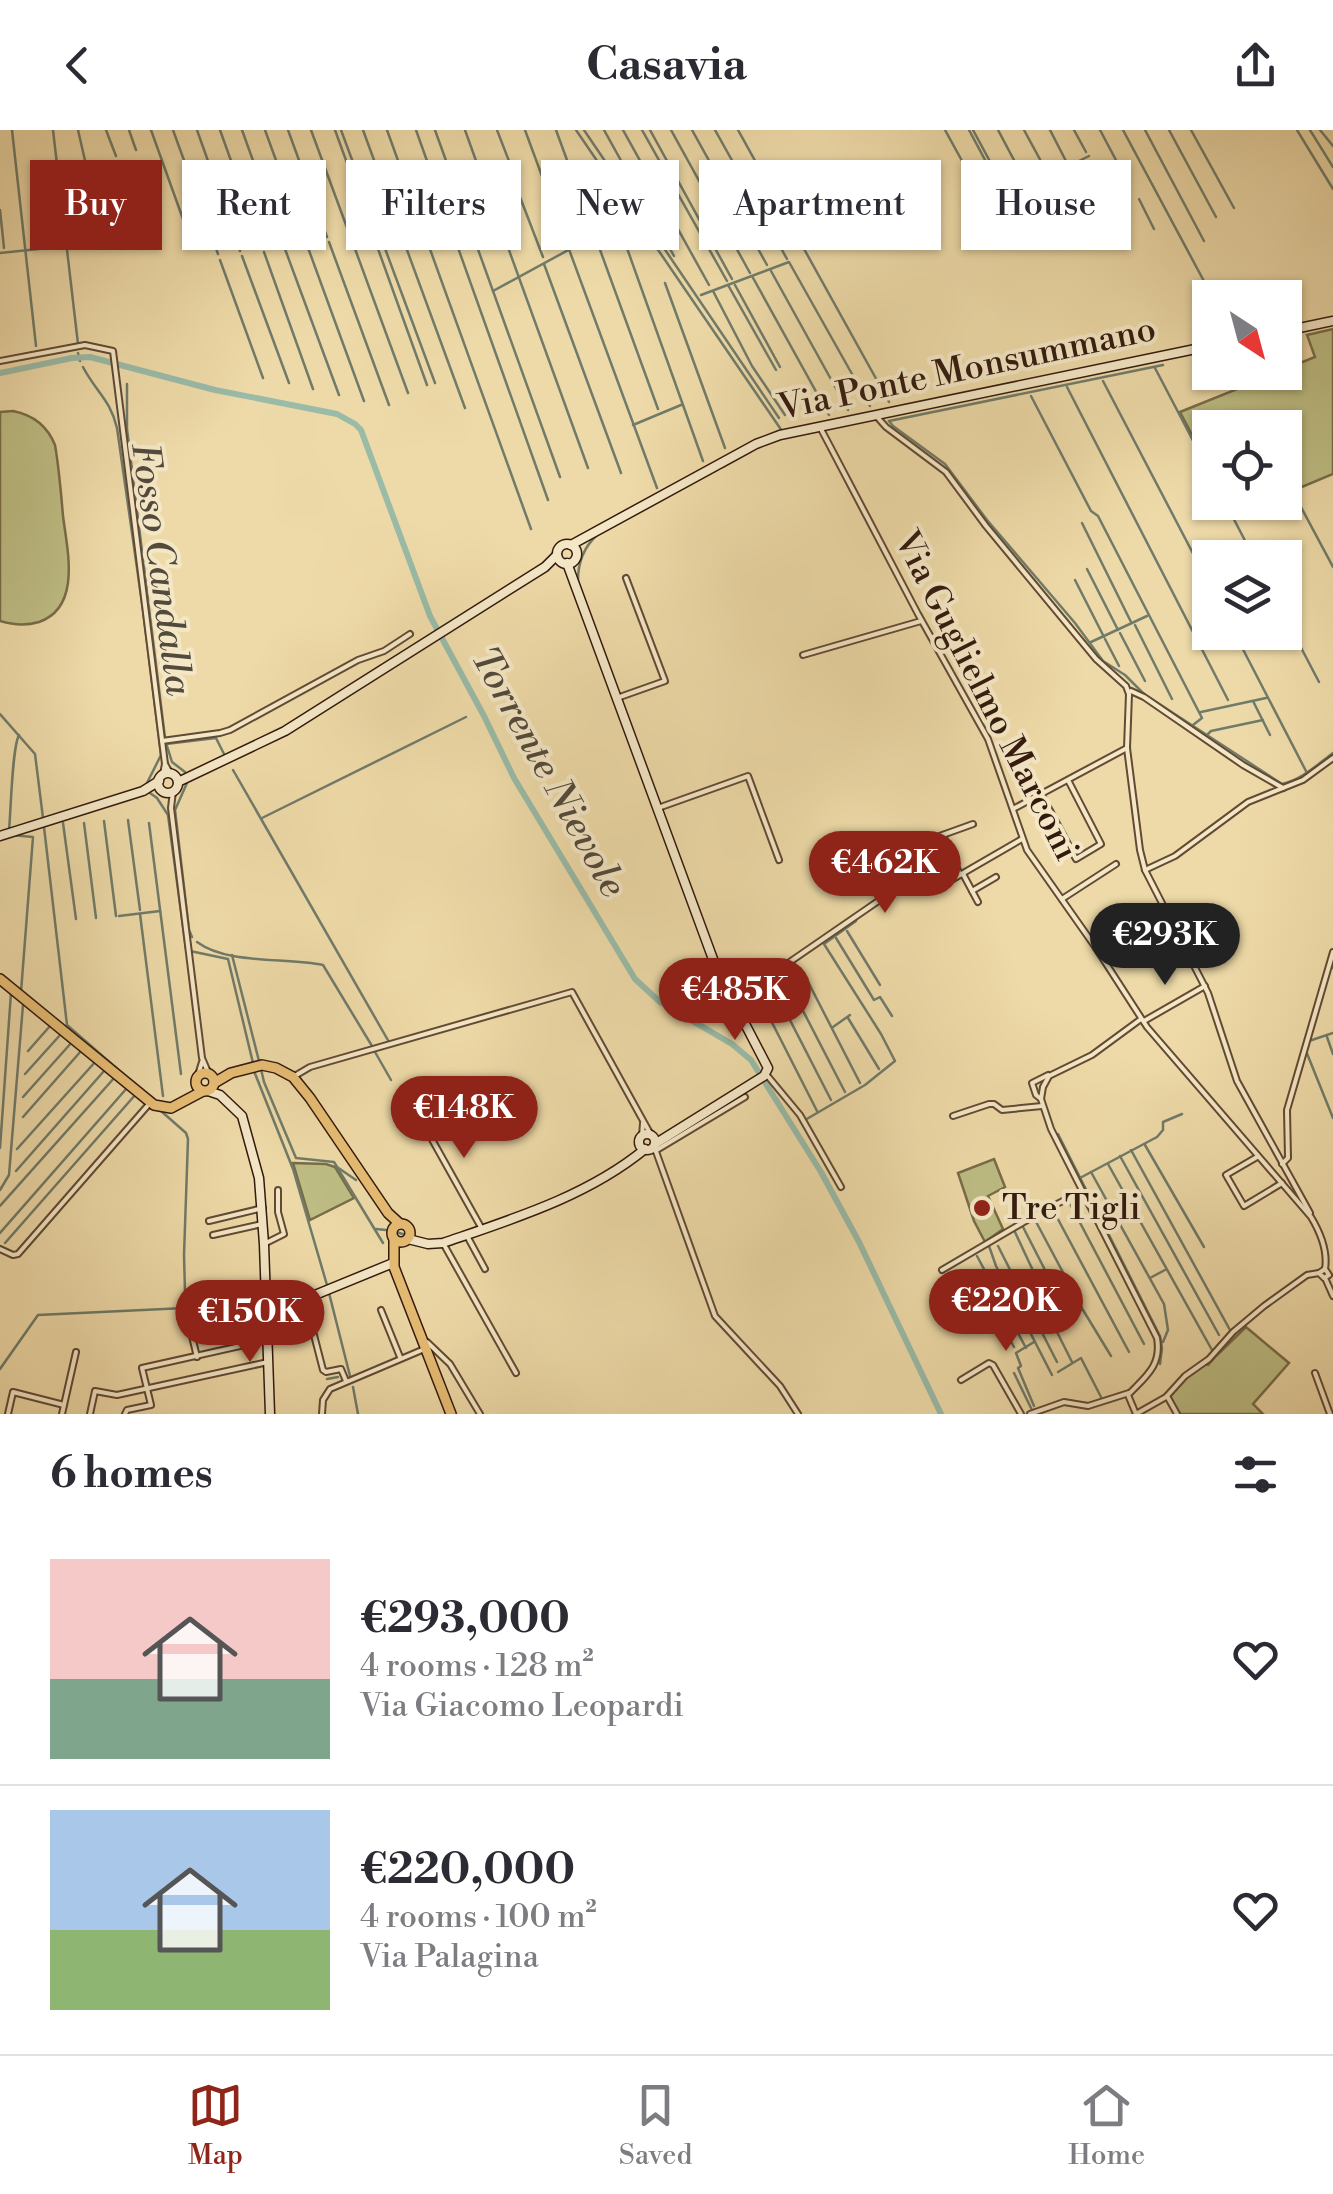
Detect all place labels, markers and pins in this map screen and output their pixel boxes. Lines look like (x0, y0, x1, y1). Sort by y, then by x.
pin: €462K (815, 831, 955, 916)
pin: €293K (1095, 903, 1235, 988)
pin: €485K (665, 958, 805, 1043)
pin: €148K (394, 1076, 534, 1161)
place label: Tre Tigli (1002, 1187, 1141, 1230)
marker: Tre Tigli (971, 1197, 993, 1219)
pin: €220K (936, 1269, 1076, 1354)
pin: €150K (180, 1280, 320, 1365)

